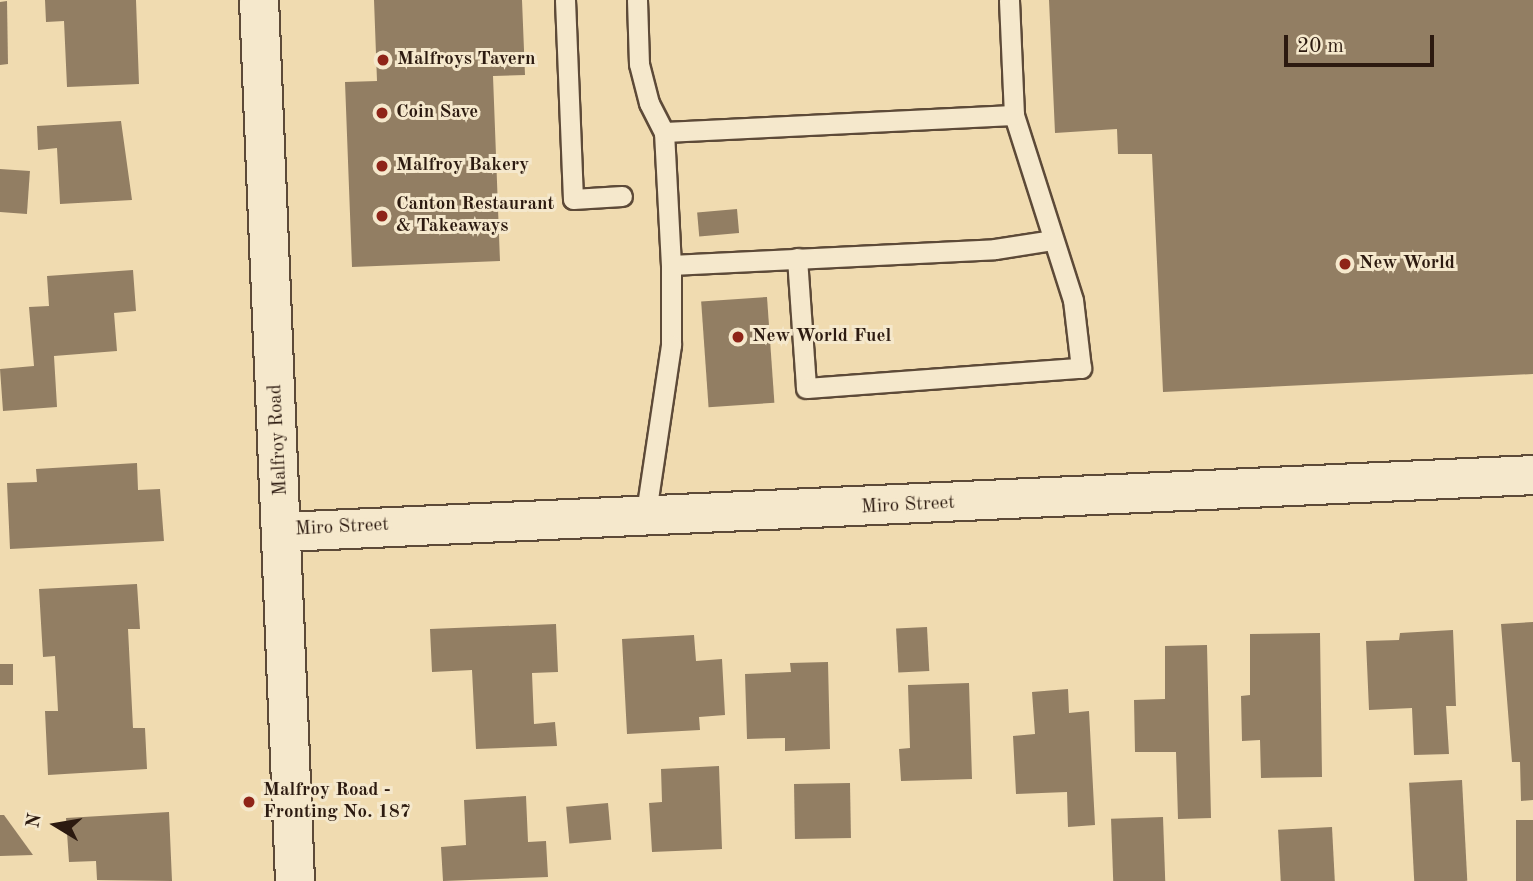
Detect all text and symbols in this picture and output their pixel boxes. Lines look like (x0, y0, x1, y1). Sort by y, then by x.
scale bar (1288, 21, 1438, 65)
text: 20 m (1297, 36, 1344, 57)
place label: Malfroys Tavern (397, 49, 535, 71)
marker: Malfroys Tavern (375, 52, 391, 68)
place label: Coin Save (396, 102, 478, 124)
marker: Coin Save (374, 105, 390, 121)
place label: Malfroy Bakery (396, 155, 529, 177)
marker: Malfroy Bakery (374, 158, 390, 174)
place label: Canton Restaurant & Takeaways (396, 194, 555, 238)
marker: Canton Restaurant & Takeaways (374, 208, 390, 224)
place label: New World (1359, 253, 1455, 275)
marker: New World (1337, 256, 1353, 272)
place label: New World Fuel (752, 326, 891, 348)
marker: New World Fuel (730, 329, 746, 345)
street label: Malfroy Road (265, 384, 293, 496)
street label: Miro Street (860, 492, 956, 520)
street label: Miro Street (294, 514, 390, 542)
place label: Malfroy Road - Fronting No. 187 (263, 780, 411, 824)
north arrow (21, 790, 91, 860)
marker: Malfroy Road - Fronting No. 187 (241, 794, 257, 810)
text: N (24, 812, 46, 830)

